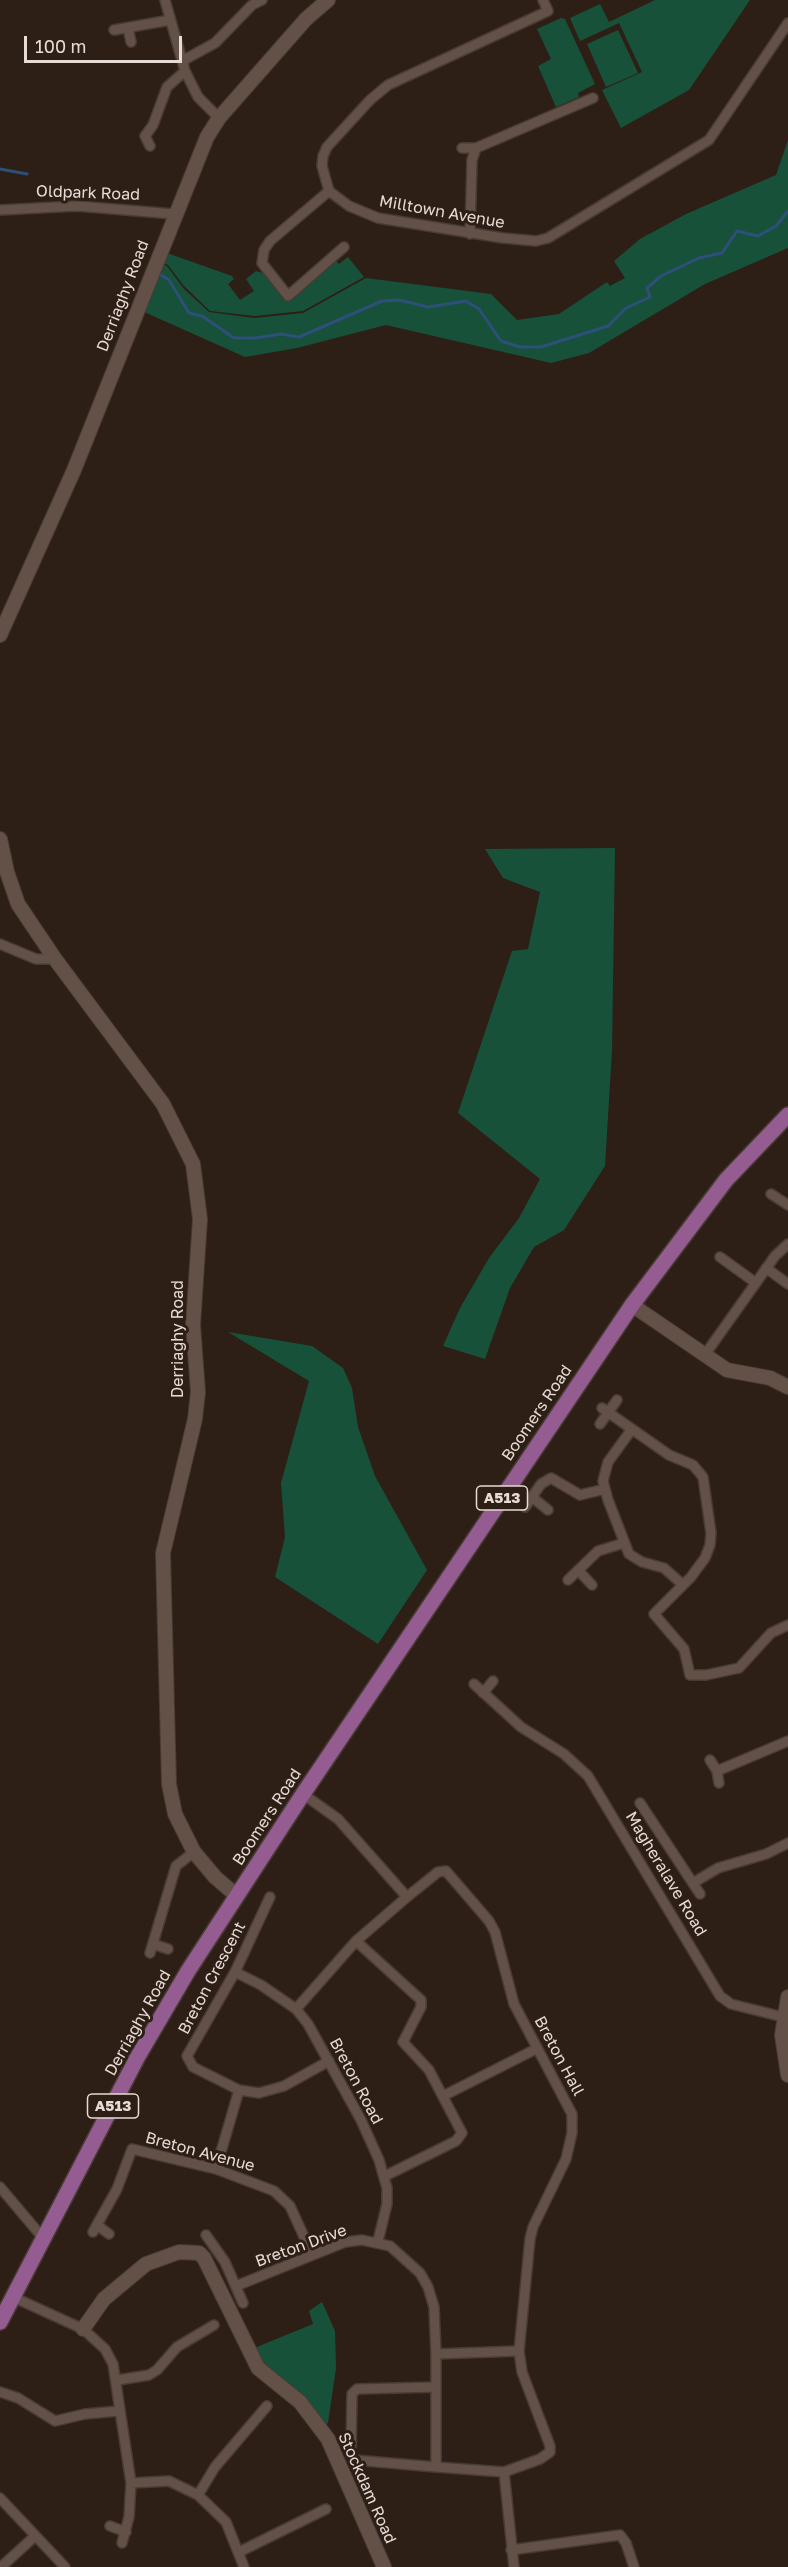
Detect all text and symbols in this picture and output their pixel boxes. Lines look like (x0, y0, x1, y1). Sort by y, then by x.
scale bar (27, 24, 184, 62)
text: 100 m (35, 35, 86, 57)
street label: Oldpark Road (36, 182, 140, 204)
street label: Milltown Avenue (378, 192, 506, 232)
street label: Derriaghy Road (93, 238, 153, 354)
street label: Derriaghy Road (168, 1280, 188, 1398)
street label: Boomers Road (498, 1362, 576, 1464)
road number: A513 (476, 1486, 528, 1510)
street label: Boomers Road (229, 1765, 305, 1869)
street label: Magheralave Road (621, 1808, 711, 1940)
street label: Breton Crescent (174, 1918, 250, 2038)
street label: Derriaghy Road (101, 1967, 175, 2079)
street label: Breton Hall (530, 2013, 588, 2099)
street label: Breton Road (325, 2035, 387, 2127)
road number: A513 (88, 2094, 138, 2118)
street label: Breton Avenue (143, 2128, 257, 2176)
street label: Breton Drive (253, 2221, 349, 2271)
street label: Stockdam Road (334, 2429, 400, 2547)

